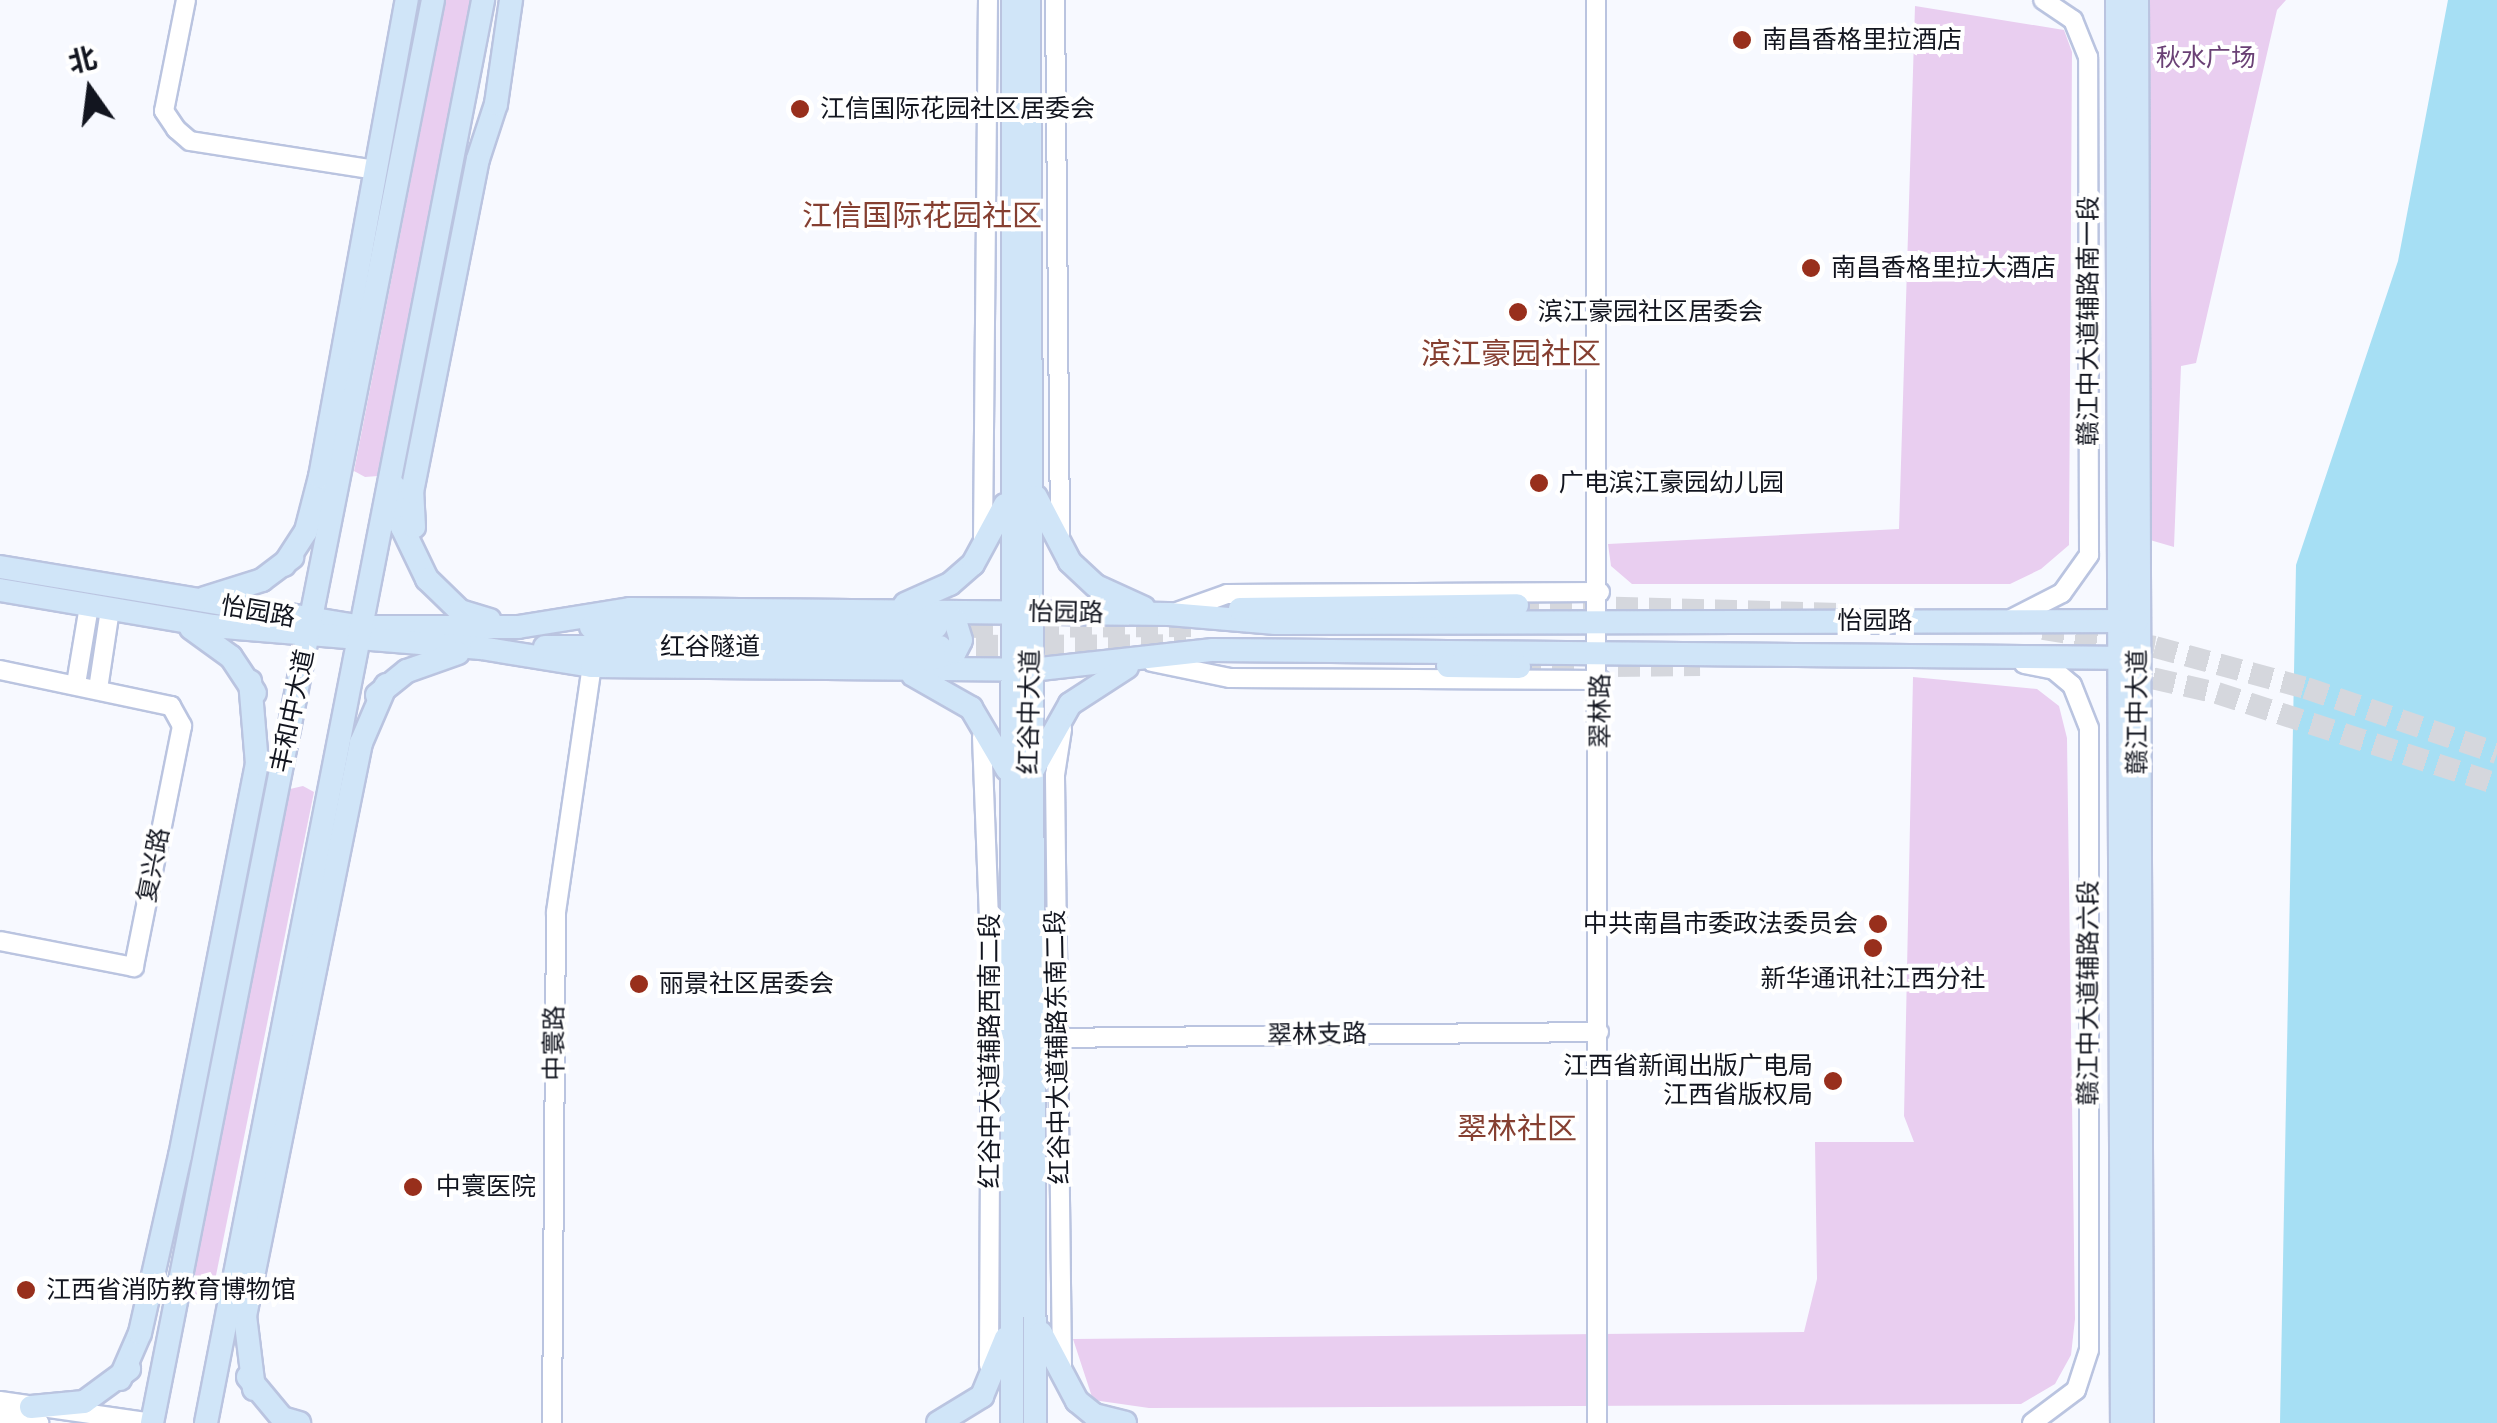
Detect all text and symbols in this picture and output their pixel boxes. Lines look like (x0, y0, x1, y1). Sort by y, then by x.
place label: 南昌香格里拉酒店 (1762, 25, 1962, 55)
marker: 南昌香格里拉酒店 (1731, 29, 1753, 51)
text: 北 (65, 39, 101, 83)
north arrow (40, 40, 140, 140)
park label: 秋水广场 (2156, 43, 2256, 73)
place label: 江信国际花园社区居委会 (820, 94, 1095, 124)
marker: 江信国际花园社区居委会 (789, 98, 811, 120)
street label: 赣江中大道辅路南一段 (2074, 196, 2104, 446)
district label: 江信国际花园社区 (802, 199, 1042, 235)
place label: 南昌香格里拉大酒店 (1831, 253, 2056, 283)
marker: 南昌香格里拉大酒店 (1800, 257, 1822, 279)
place label: 滨江豪园社区居委会 (1538, 297, 1763, 327)
marker: 滨江豪园社区居委会 (1507, 301, 1529, 323)
district label: 滨江豪园社区 (1421, 337, 1601, 373)
place label: 广电滨江豪园幼儿园 (1559, 468, 1784, 498)
marker: 广电滨江豪园幼儿园 (1528, 472, 1550, 494)
street label: 怡园路 (218, 591, 298, 633)
street label: 怡园路 (1028, 597, 1104, 629)
street label: 怡园路 (1838, 606, 1912, 636)
street label: 红谷隧道 (660, 632, 760, 662)
street label: 丰和中大道 (265, 647, 321, 775)
street label: 红谷中大道 (1014, 649, 1046, 775)
street label: 赣江中大道 (2123, 650, 2153, 774)
street label: 翠林路 (1586, 674, 1616, 748)
street label: 复兴路 (132, 825, 176, 905)
street label: 赣江中大道辅路六段 (2074, 881, 2104, 1105)
street label: 红谷中大道辅路东南二段 (1041, 909, 1075, 1185)
place label: 中共南昌市委政法委员会 (1583, 909, 1858, 939)
marker: 中共南昌市委政法委员会 (1867, 913, 1889, 935)
street label: 红谷中大道辅路西南二段 (975, 914, 1005, 1188)
marker: 新华通讯社江西分社 (1862, 937, 1884, 959)
place label: 新华通讯社江西分社 (1761, 964, 1985, 994)
place label: 丽景社区居委会 (659, 969, 834, 999)
marker: 丽景社区居委会 (628, 973, 650, 995)
street label: 中寰路 (540, 1006, 570, 1080)
street label: 翠林支路 (1267, 1019, 1367, 1051)
place label: 江西省新闻出版广电局 江西省版权局 (1563, 1052, 1813, 1111)
marker: 江西省新闻出版广电局 江西省版权局 (1822, 1070, 1844, 1092)
district label: 翠林社区 (1457, 1112, 1577, 1148)
place label: 中寰医院 (436, 1172, 536, 1202)
marker: 中寰医院 (400, 1174, 426, 1200)
place label: 江西省消防教育博物馆 (46, 1275, 296, 1305)
marker: 江西省消防教育博物馆 (15, 1279, 37, 1301)

